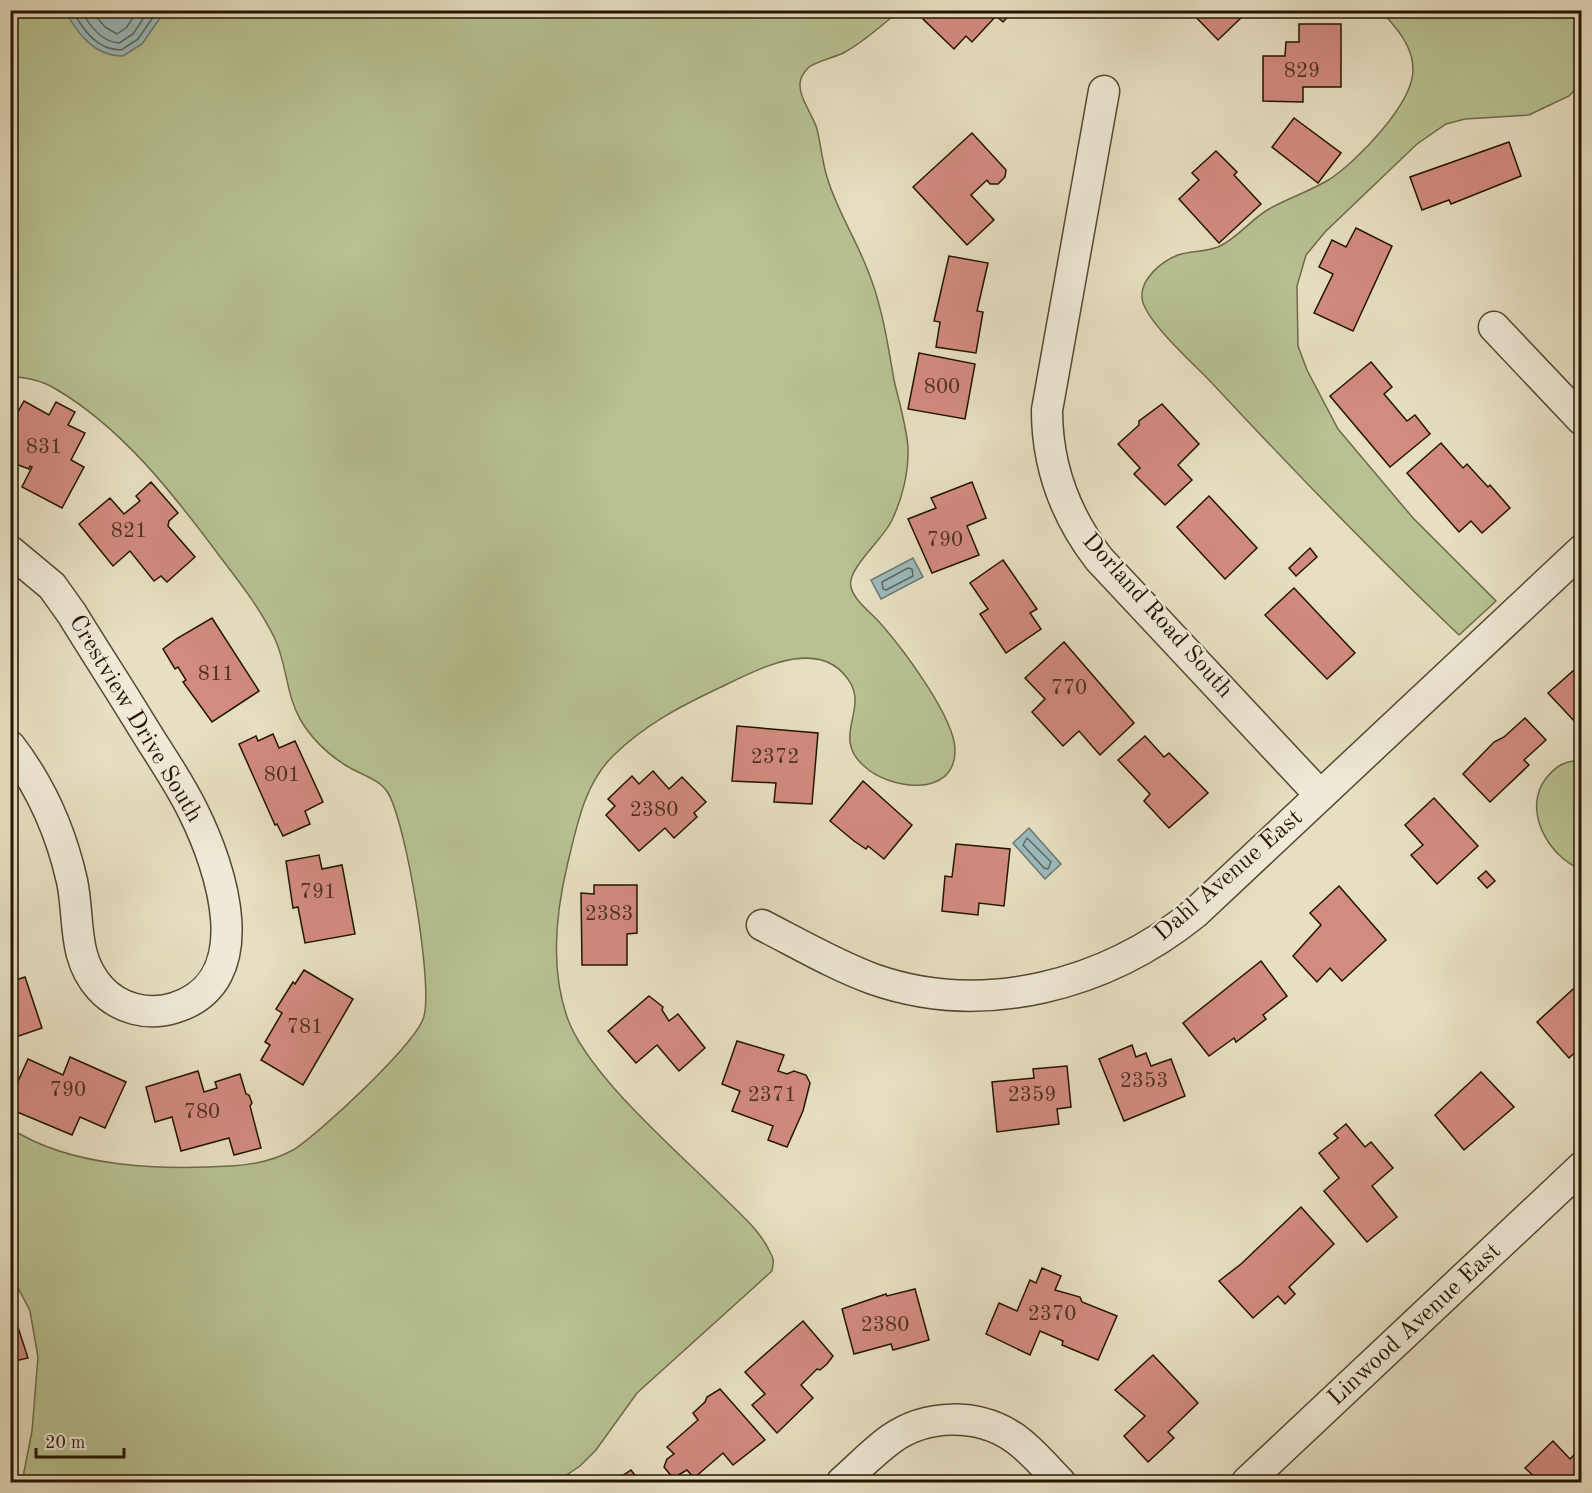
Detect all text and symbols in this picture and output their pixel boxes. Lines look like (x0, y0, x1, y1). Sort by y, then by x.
house number: 829 (1284, 61, 1320, 82)
house number: 800 (924, 377, 960, 398)
house number: 831 (26, 437, 62, 458)
house number: 821 (111, 521, 147, 542)
street label: Dorland Road South (1077, 529, 1237, 703)
house number: 790 (927, 530, 963, 551)
street label: Crestview Drive South (64, 611, 206, 827)
house number: 811 (198, 664, 234, 685)
house number: 770 (1051, 678, 1087, 699)
house number: 2372 (751, 747, 799, 768)
house number: 801 (264, 765, 300, 786)
house number: 2380 (630, 800, 678, 821)
street label: Dahl Avenue East (1151, 806, 1307, 946)
house number: 791 (300, 882, 336, 903)
house number: 2383 (585, 904, 633, 925)
house number: 781 (287, 1017, 323, 1038)
house number: 2353 (1120, 1071, 1168, 1092)
house number: 790 (50, 1080, 86, 1101)
house number: 2371 (748, 1085, 796, 1106)
house number: 2359 (1008, 1085, 1056, 1106)
house number: 780 (184, 1102, 220, 1123)
street label: Linwood Avenue East (1324, 1239, 1506, 1411)
house number: 2370 (1028, 1304, 1076, 1325)
house number: 2380 (861, 1315, 909, 1336)
scale bar (36, 1421, 124, 1459)
text: 20 m (45, 1434, 85, 1452)

